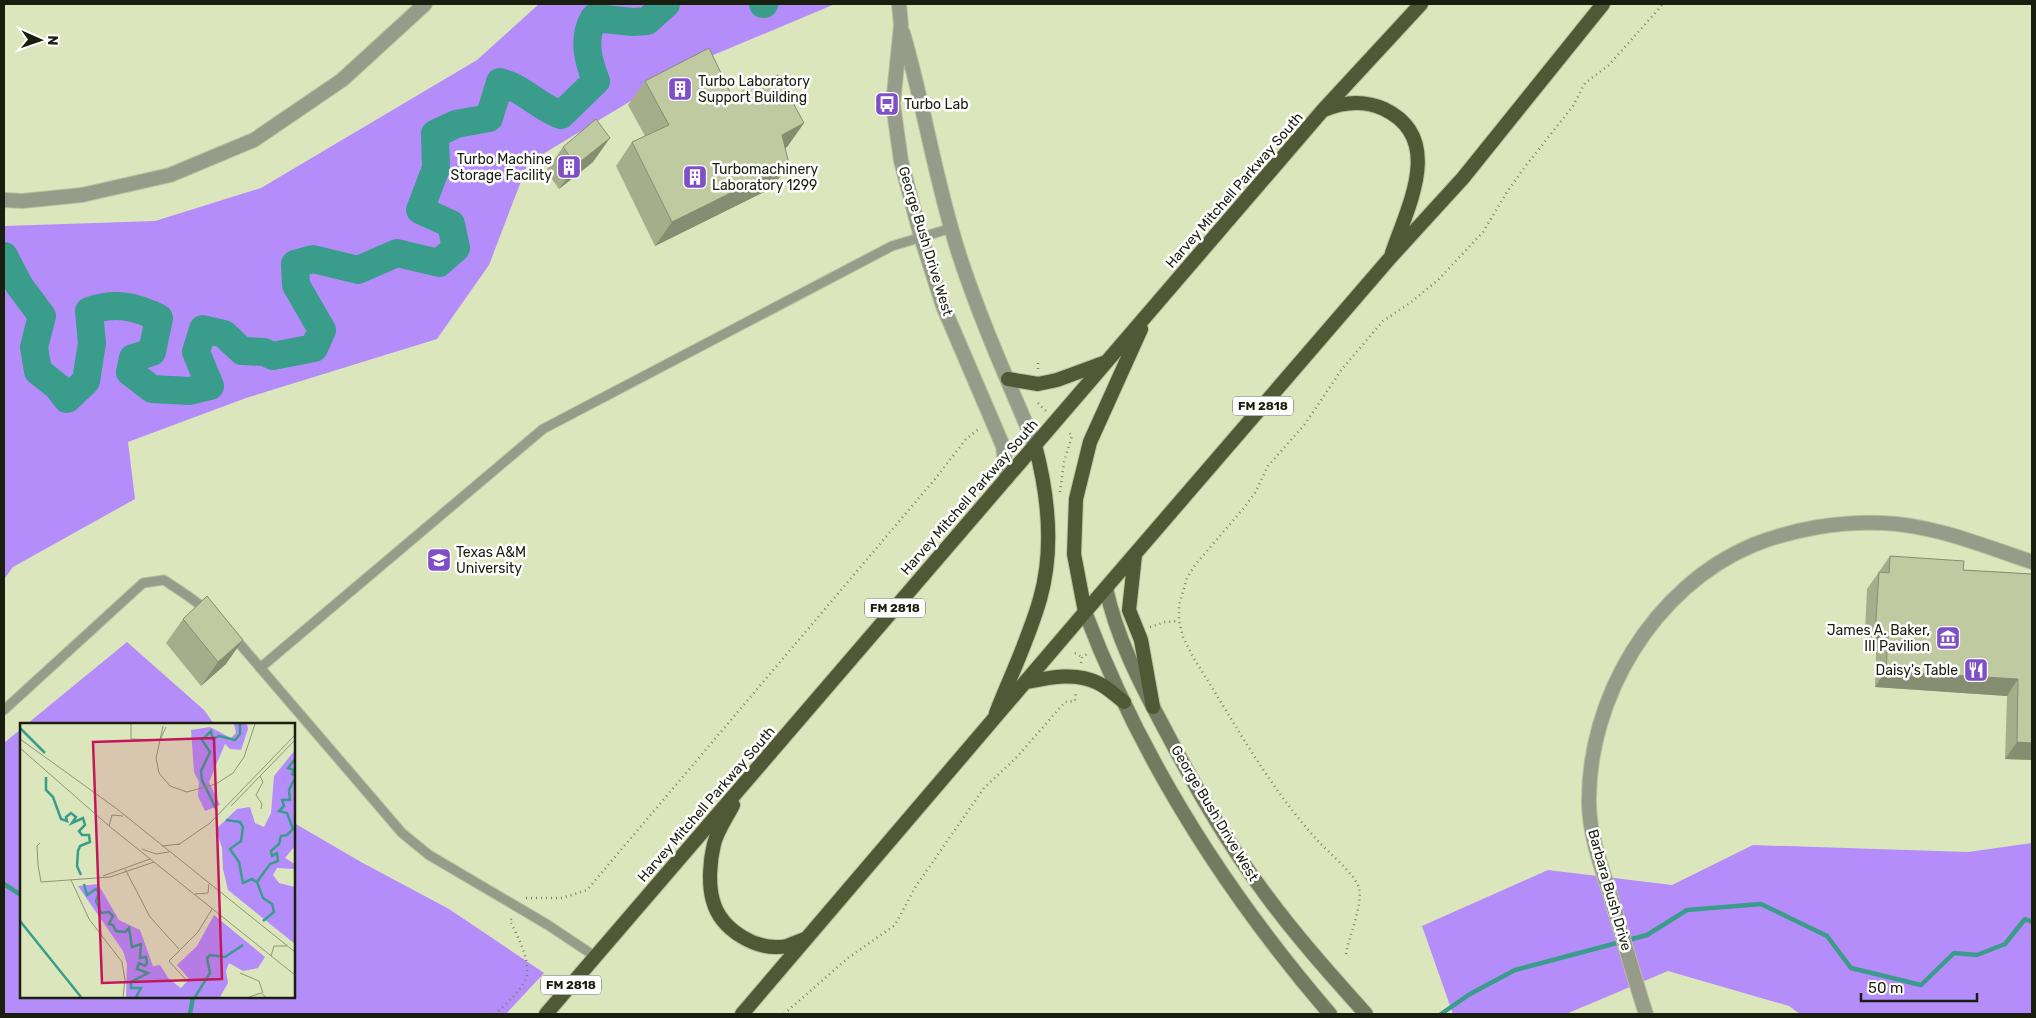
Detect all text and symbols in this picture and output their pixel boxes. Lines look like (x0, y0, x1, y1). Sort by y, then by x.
north arrow (15, 15, 65, 65)
text: N (44, 35, 61, 46)
place label: Turbo Laboratory Support Building (698, 73, 810, 106)
building icon: Turbo Laboratory Support Building (667, 76, 693, 102)
bus stop icon: Turbo Lab (874, 91, 900, 117)
place label: Turbo Lab (904, 96, 968, 113)
street label: Harvey Mitchell Parkway South (1162, 109, 1307, 272)
place label: Turbo Machine Storage Facility (451, 151, 552, 184)
building icon: Turbo Machine Storage Facility (556, 154, 582, 180)
place label: Turbomachinery Laboratory 1299 (712, 161, 819, 194)
building icon: Turbomachinery Laboratory 1299 (682, 164, 708, 190)
street label: George Bush Drive West (895, 164, 957, 318)
road number: FM 2818 (1233, 396, 1293, 416)
street label: Harvey Mitchell Parkway South (897, 416, 1042, 579)
place label: Texas A&M University (456, 544, 526, 577)
school or university icon: Texas A&M University (426, 547, 452, 573)
road number: FM 2818 (865, 598, 925, 618)
place label: James A. Baker, III Pavilion (1827, 622, 1930, 655)
museum icon: James A. Baker, III Pavilion (1935, 625, 1961, 651)
restaurant icon: Daisy's Table (1963, 657, 1989, 683)
place label: Daisy's Table (1876, 662, 1958, 679)
inset map (20, 723, 295, 998)
street label: Harvey Mitchell Parkway South (634, 723, 779, 886)
street label: George Bush Drive West (1167, 742, 1262, 885)
street label: Barbara Bush Drive (1584, 828, 1635, 953)
scale bar (1861, 970, 1977, 1002)
road number: FM 2818 (541, 976, 601, 994)
text: 50 m (1868, 979, 1903, 997)

